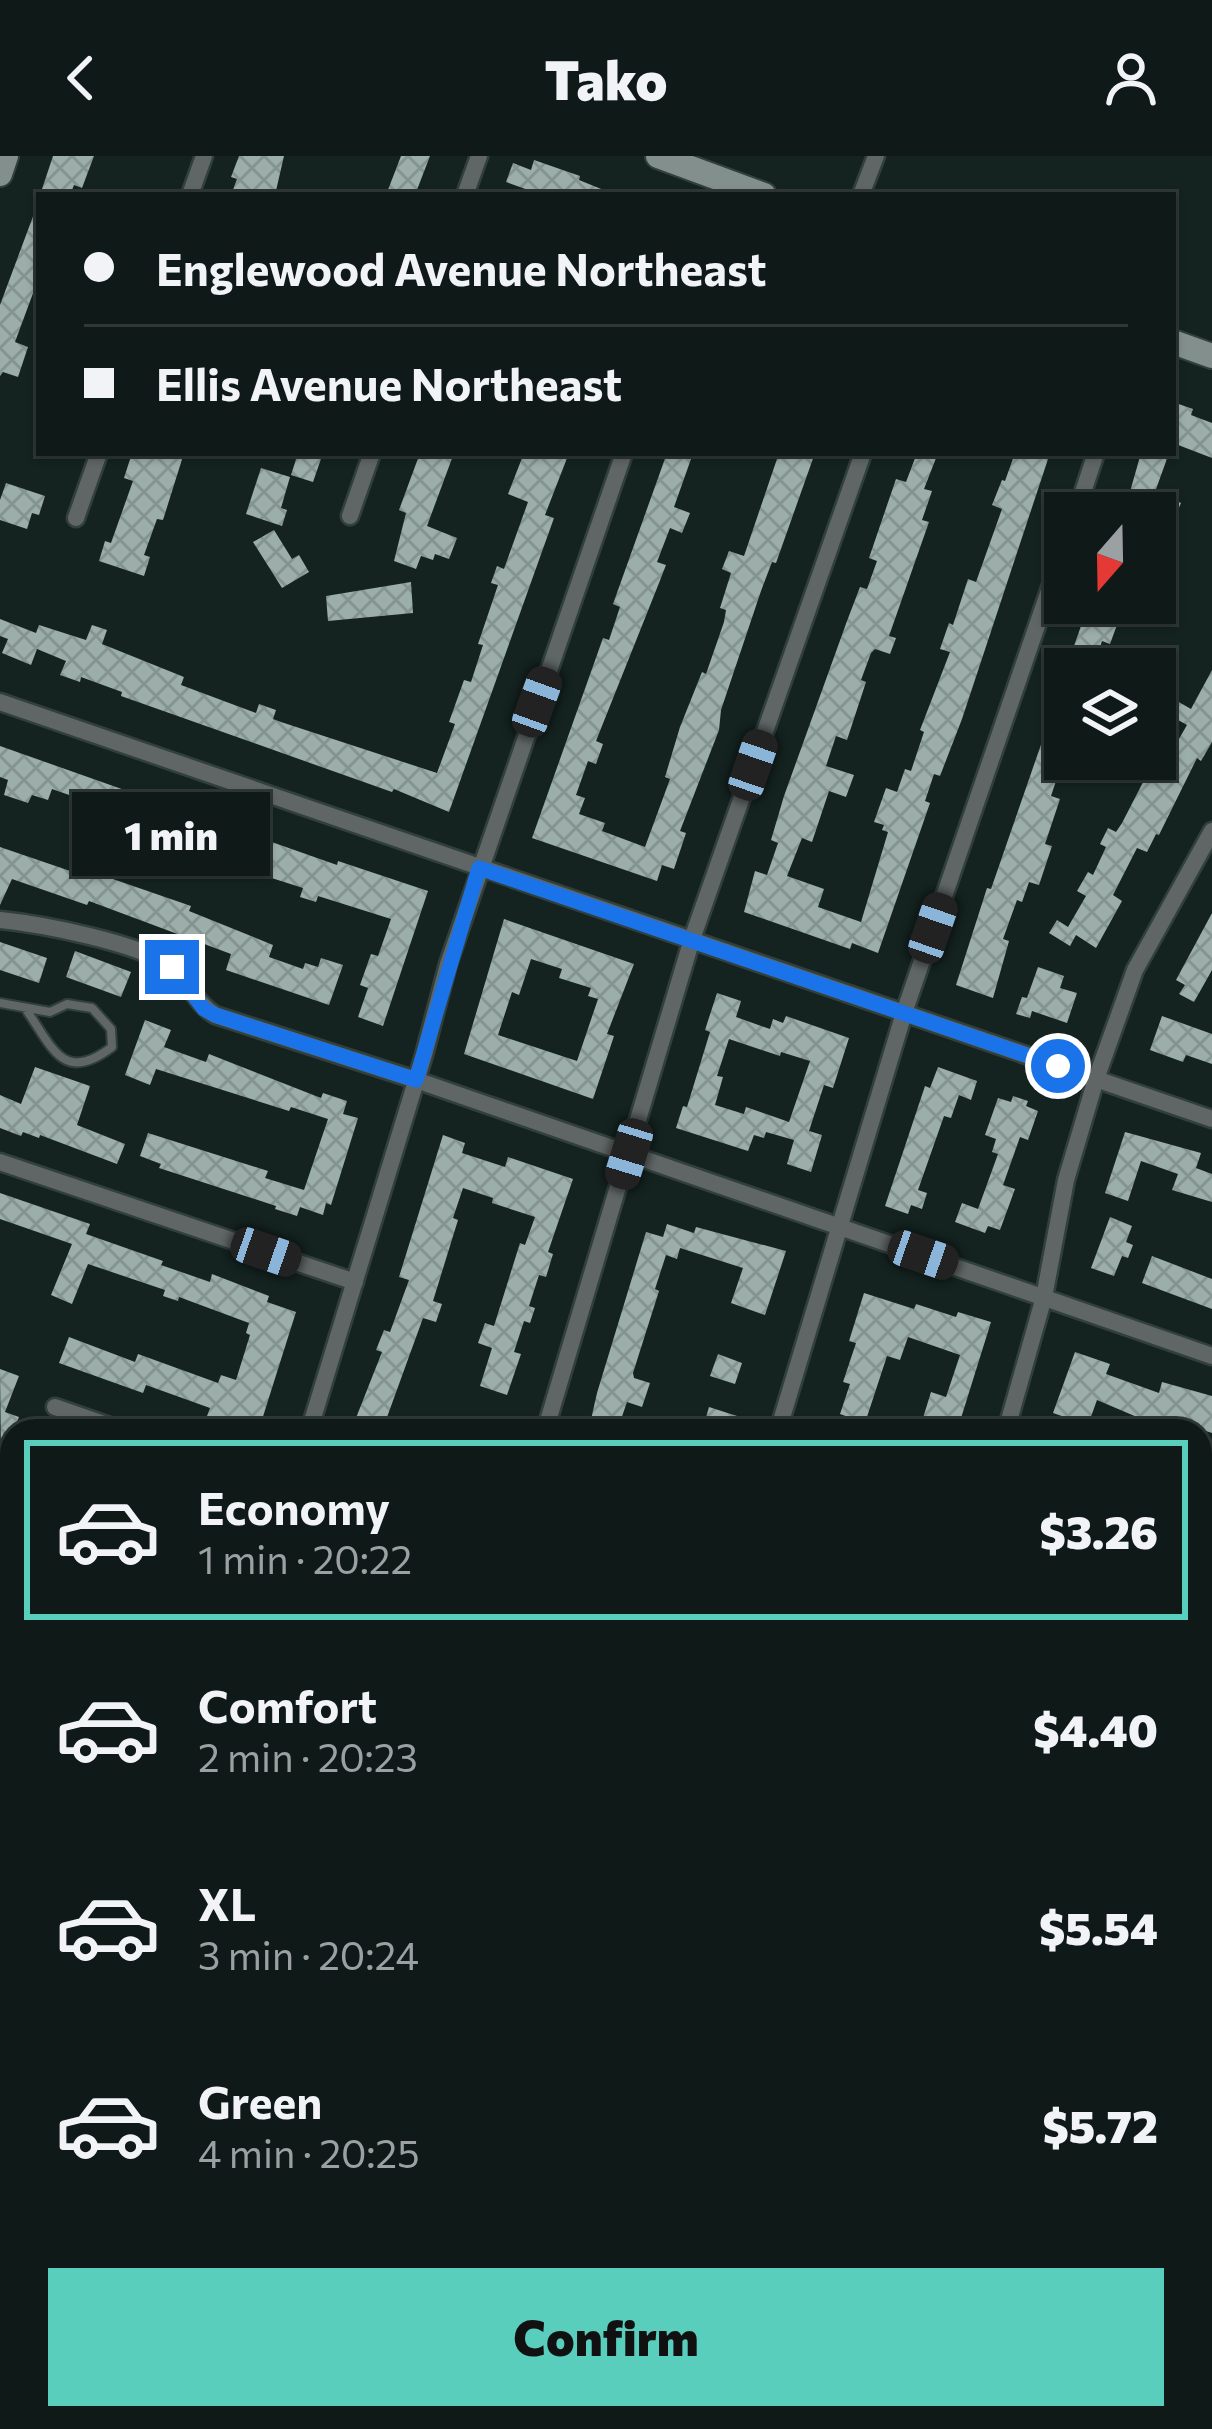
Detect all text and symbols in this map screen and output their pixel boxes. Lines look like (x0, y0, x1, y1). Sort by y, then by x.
icon: back (48, 45, 114, 111)
text: Tako (545, 45, 667, 111)
icon: person (1098, 45, 1164, 111)
text: Englewood Avenue Northeast (156, 240, 767, 295)
text: Ellis Avenue Northeast (156, 355, 622, 410)
north arrow (1044, 492, 1176, 624)
map controls (1044, 492, 1176, 780)
button: layers (1044, 648, 1176, 780)
car (508, 662, 566, 742)
car (724, 725, 782, 805)
callout: 1 min (73, 793, 271, 877)
text: 1 min (124, 810, 218, 858)
car (904, 888, 962, 968)
route end (145, 940, 199, 994)
route start (1031, 1039, 1085, 1093)
car (601, 1114, 657, 1194)
car (226, 1223, 306, 1281)
car (883, 1226, 963, 1284)
icon: car (54, 1476, 162, 1584)
text: Economy (198, 1479, 390, 1534)
text: $3.26 (1040, 1503, 1158, 1558)
text: 1 min · 20:22 (198, 1534, 412, 1582)
icon: car (54, 1674, 162, 1782)
text: Comfort (198, 1677, 377, 1732)
text: $4.40 (1033, 1701, 1158, 1756)
text: 2 min · 20:23 (198, 1732, 418, 1780)
icon: car (54, 1872, 162, 1980)
text: XL (198, 1875, 256, 1930)
text: $5.54 (1039, 1899, 1158, 1954)
text: 3 min · 20:24 (198, 1930, 419, 1978)
icon: car (54, 2070, 162, 2178)
text: Green (198, 2073, 322, 2128)
text: $5.72 (1043, 2097, 1158, 2152)
text: 4 min · 20:25 (198, 2128, 420, 2176)
button: Confirm (48, 2268, 1164, 2406)

